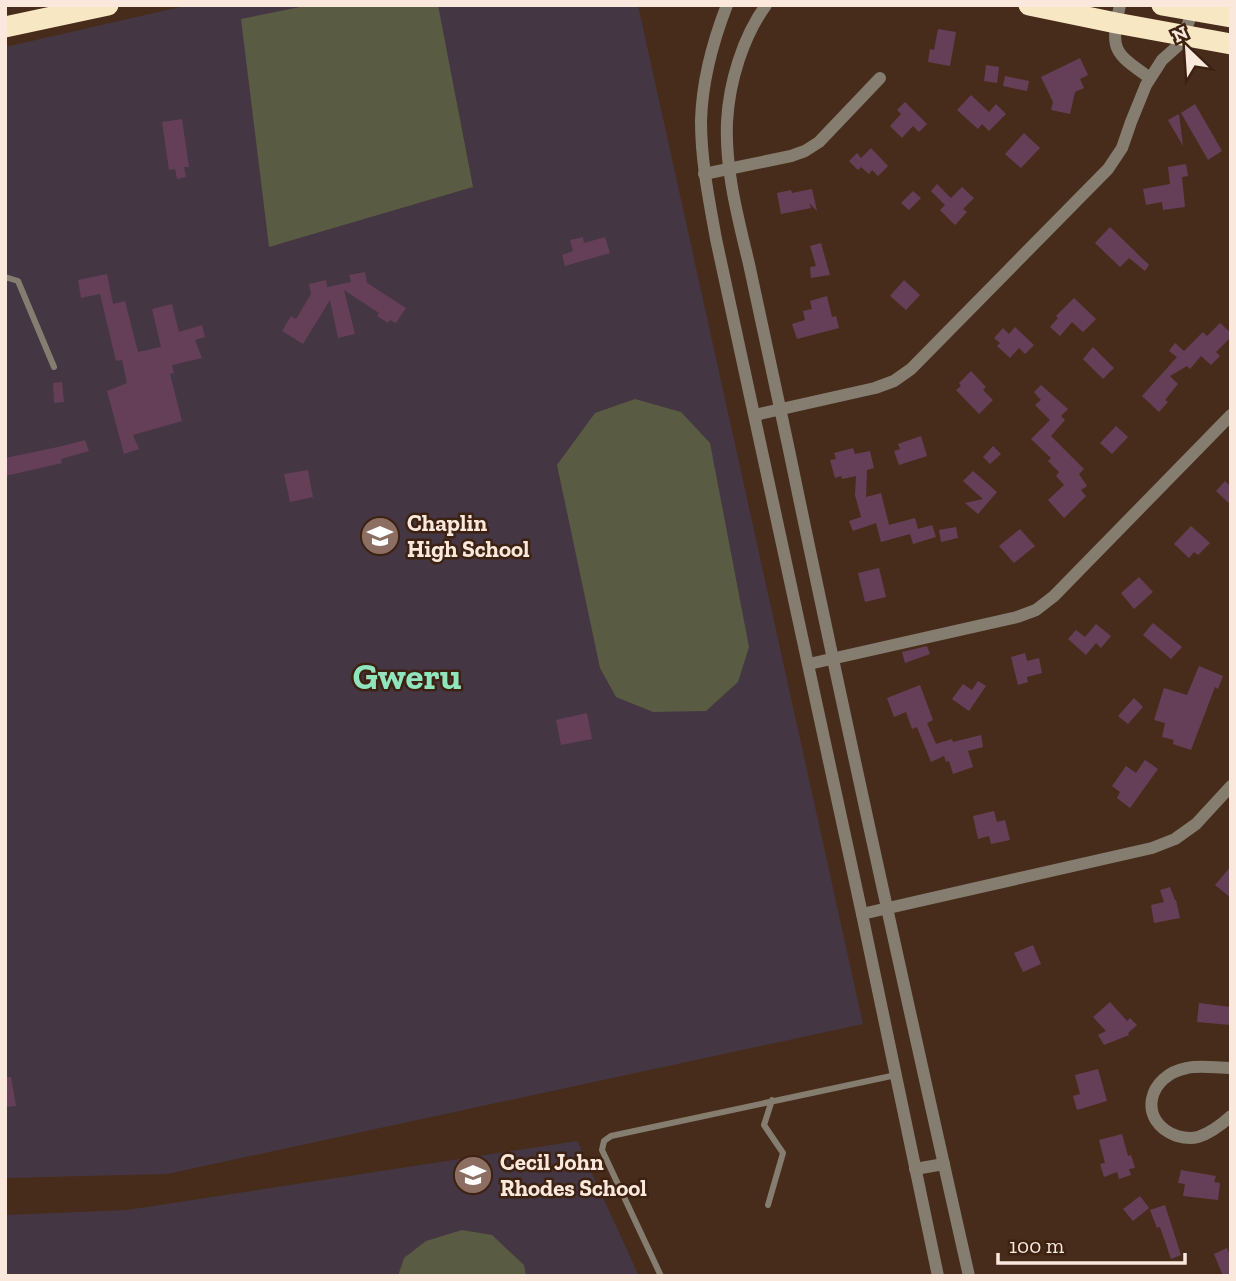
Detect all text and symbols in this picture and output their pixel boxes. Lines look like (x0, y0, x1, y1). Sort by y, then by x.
north arrow (1152, 14, 1222, 84)
text: N (1169, 21, 1191, 48)
place label: Chaplin High School (407, 509, 530, 563)
school or university icon: Chaplin High School (359, 515, 401, 557)
district label: Gweru (353, 654, 462, 698)
place label: Cecil John Rhodes School (500, 1148, 647, 1202)
school or university icon: Cecil John Rhodes School (452, 1154, 494, 1196)
scale bar (998, 1222, 1185, 1266)
text: 100 m (1009, 1233, 1064, 1258)

